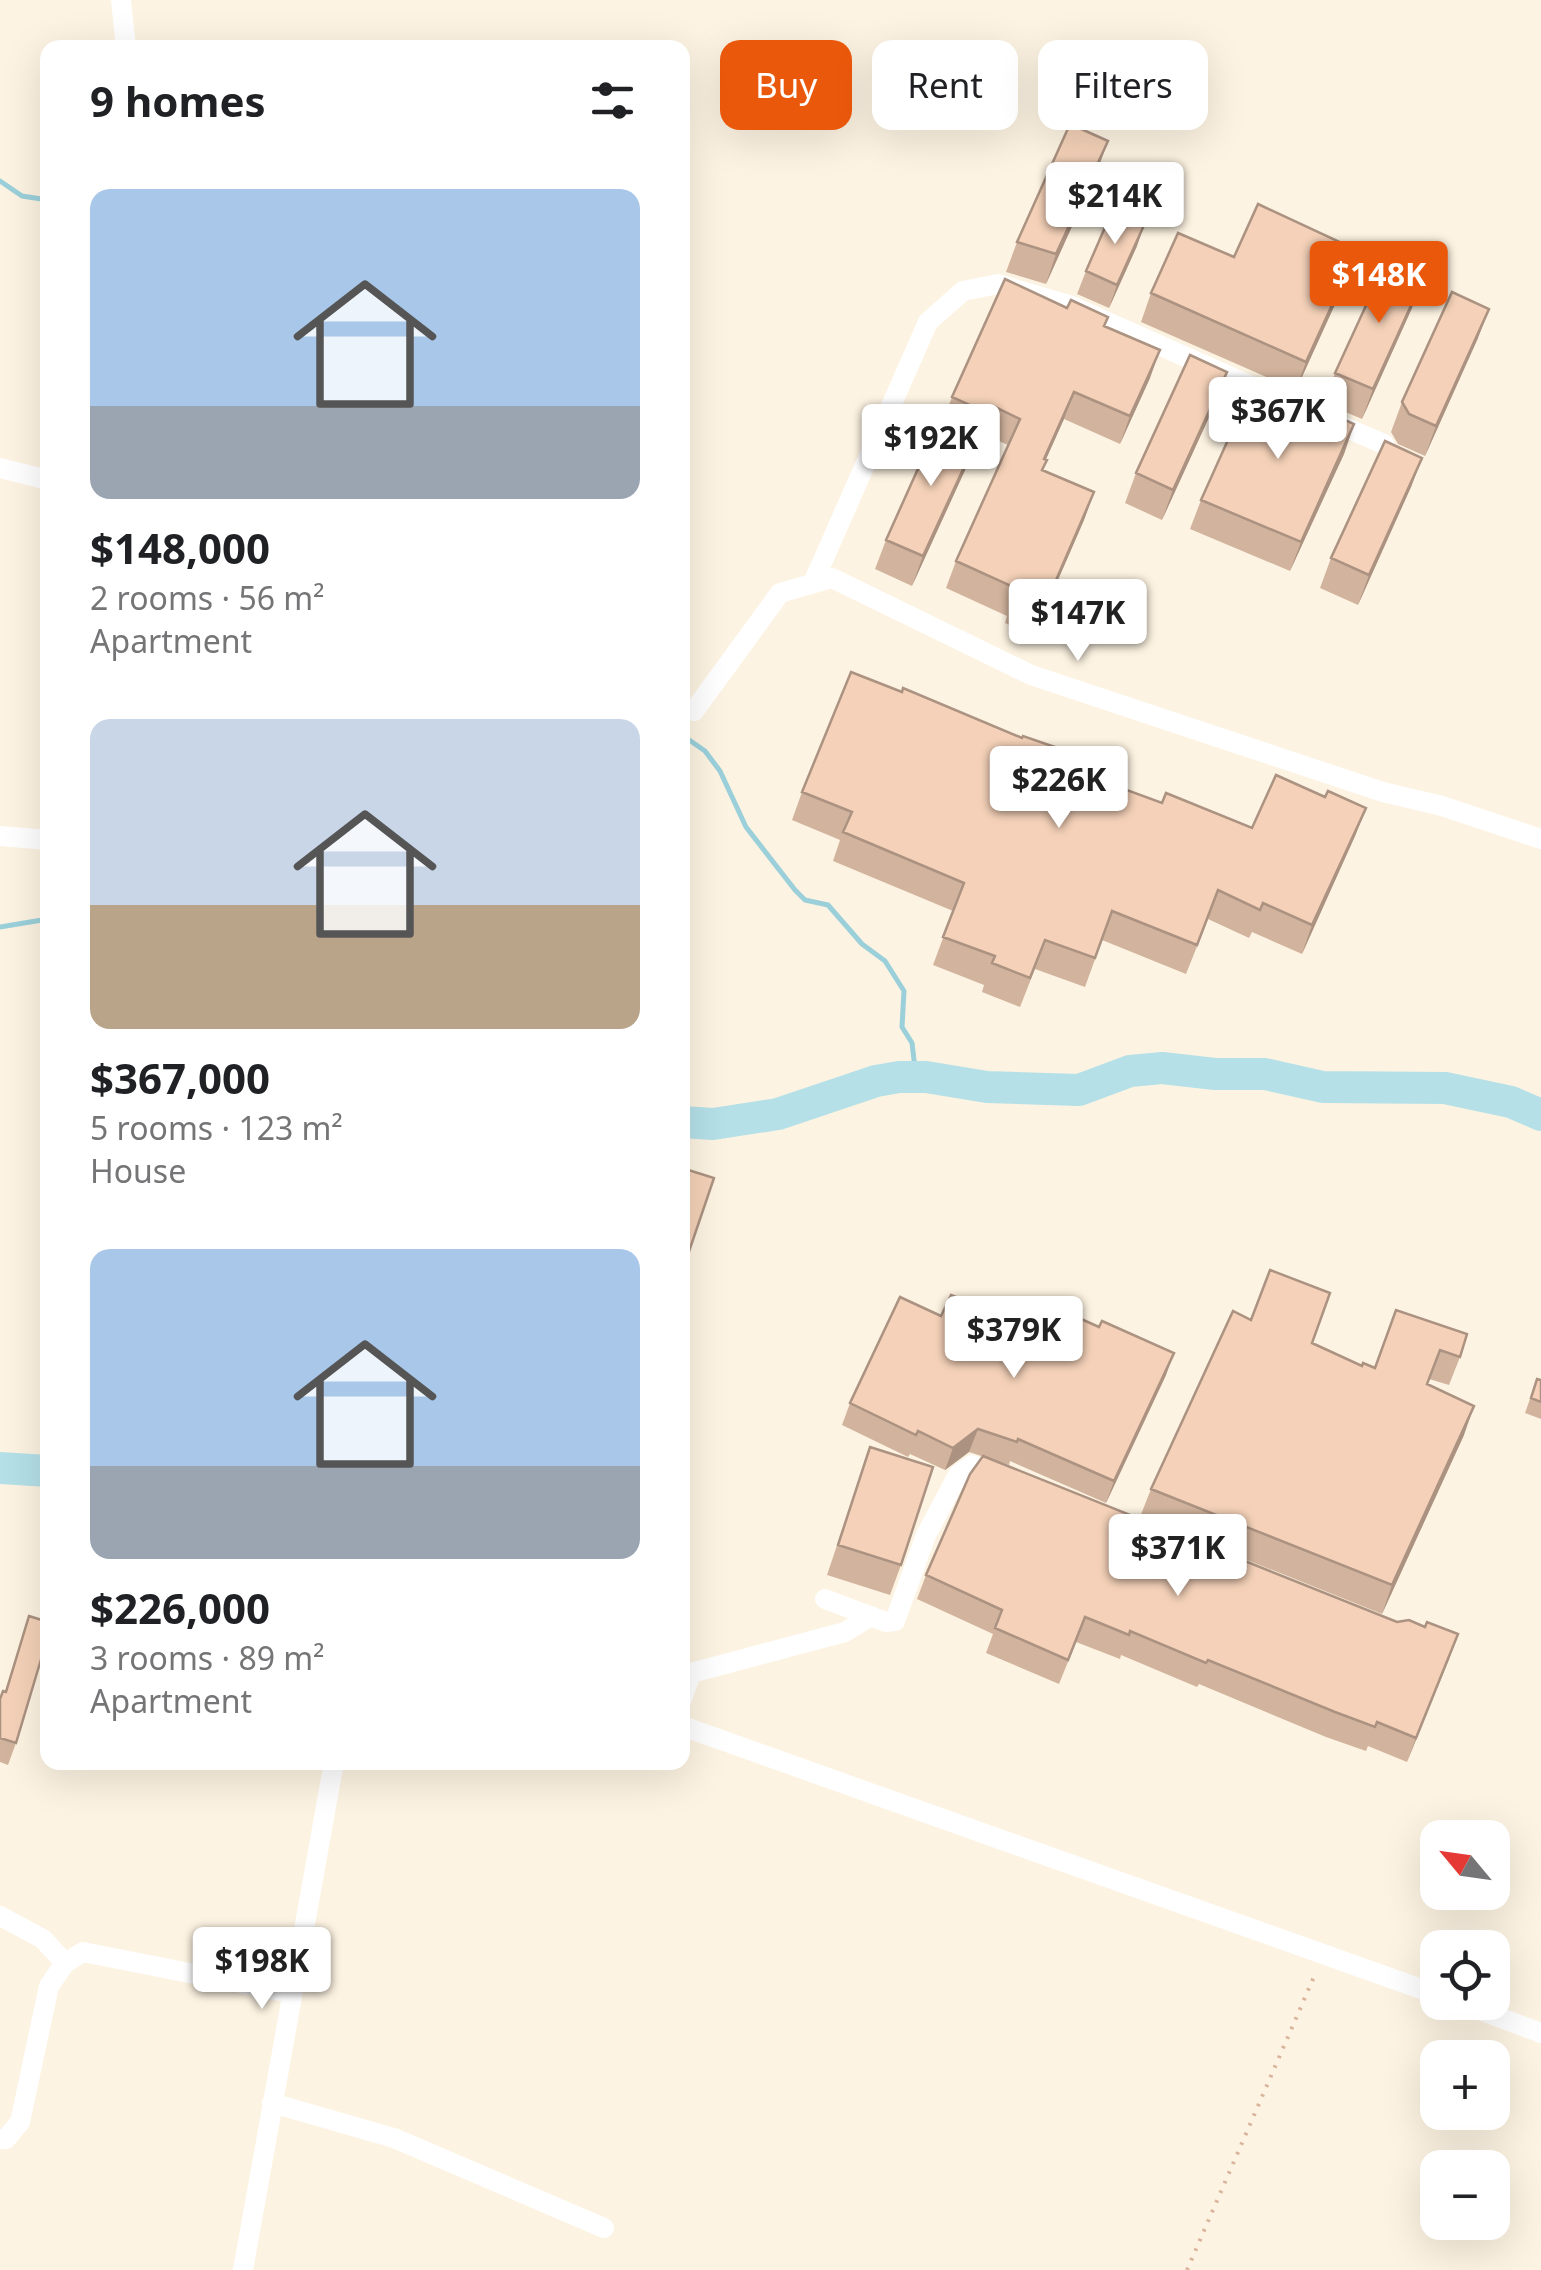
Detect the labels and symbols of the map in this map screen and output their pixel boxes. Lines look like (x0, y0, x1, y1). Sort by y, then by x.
pin: $214K (1045, 162, 1185, 247)
pin: $148K (1309, 241, 1449, 326)
pin: $367K (1208, 377, 1348, 462)
pin: $192K (861, 404, 1001, 489)
pin: $147K (1008, 579, 1148, 664)
pin: $226K (989, 746, 1129, 831)
pin: $379K (944, 1296, 1084, 1381)
pin: $371K (1108, 1514, 1248, 1599)
north arrow (1420, 1820, 1510, 1910)
pin: $198K (192, 1927, 332, 2012)

